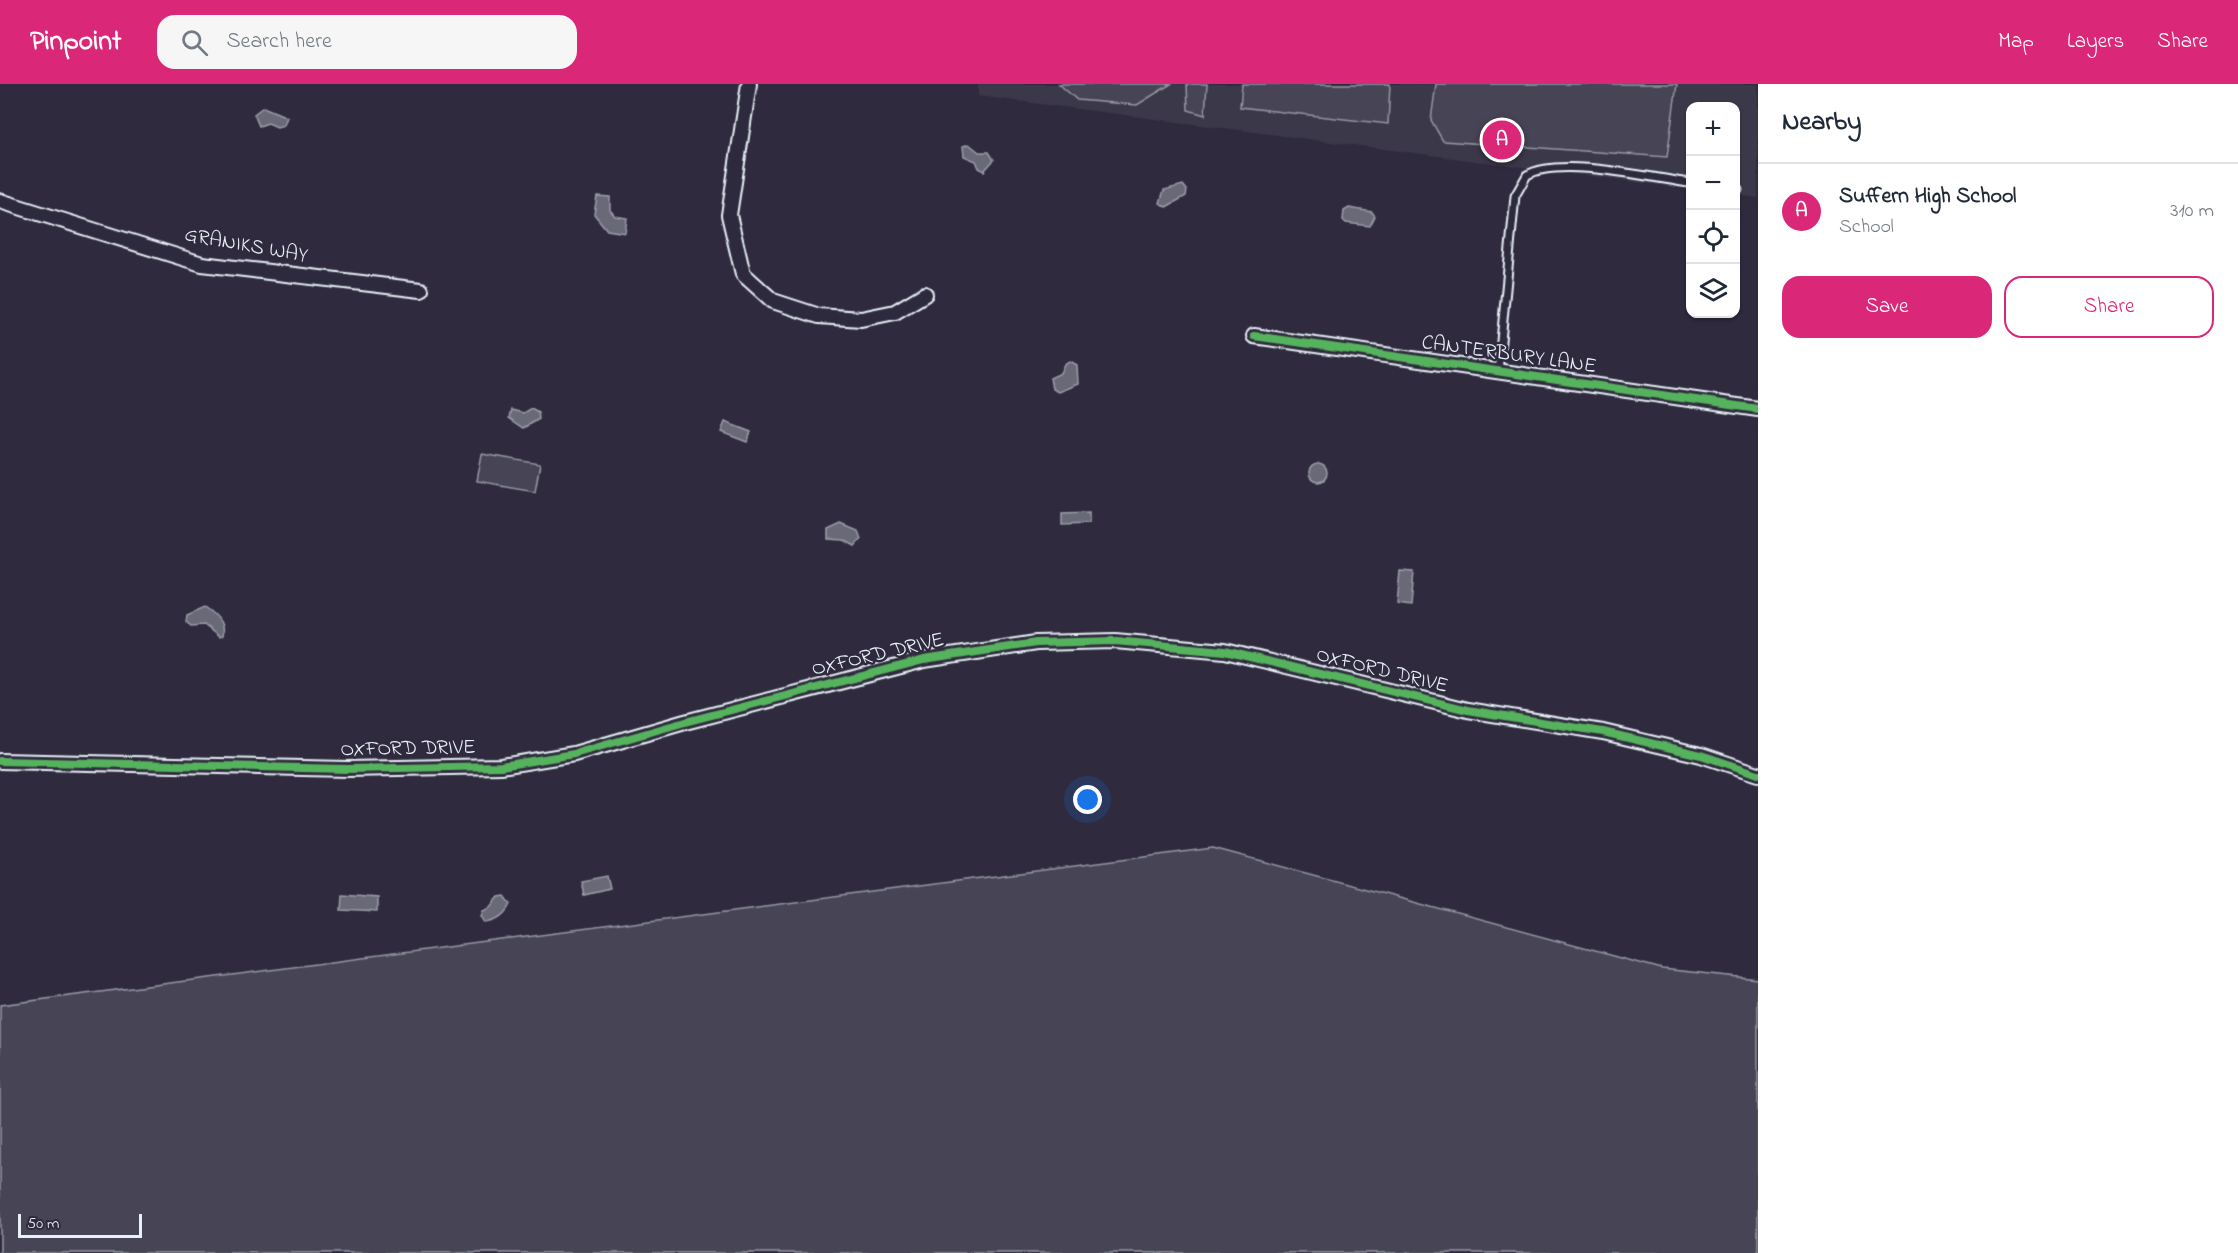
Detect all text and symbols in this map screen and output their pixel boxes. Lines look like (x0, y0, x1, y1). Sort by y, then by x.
search box (157, 15, 577, 69)
text: Pinpoint (30, 22, 121, 63)
icon: search (178, 26, 211, 59)
text: Search here (226, 26, 332, 58)
text: Map (1998, 27, 2034, 57)
text: Layers (2067, 27, 2124, 57)
text: Share (2157, 27, 2208, 57)
map controls (1686, 102, 1740, 318)
button: + (1686, 102, 1740, 156)
text: Nearby (1782, 104, 1861, 142)
pin: A (1482, 118, 1522, 162)
button: − (1686, 156, 1740, 210)
text: Suffern High School (1839, 181, 2016, 213)
text: A (1795, 197, 1808, 226)
text: 310 m (2170, 197, 2214, 226)
button: locate (1686, 210, 1740, 264)
text: School (1839, 213, 1894, 242)
street label: GRANIKS WAY (182, 220, 310, 272)
button: layers (1686, 264, 1740, 318)
button: Save (1782, 276, 1992, 338)
button: Share (2004, 276, 2214, 338)
street label: CANTERBURY LANE (1420, 328, 1598, 382)
street label: OXFORD DRIVE (809, 625, 947, 685)
street label: OXFORD DRIVE (1313, 640, 1451, 702)
street label: OXFORD DRIVE (340, 733, 476, 765)
your location (1073, 785, 1102, 814)
scale bar (18, 1211, 142, 1238)
text: 50 m (27, 1212, 59, 1236)

